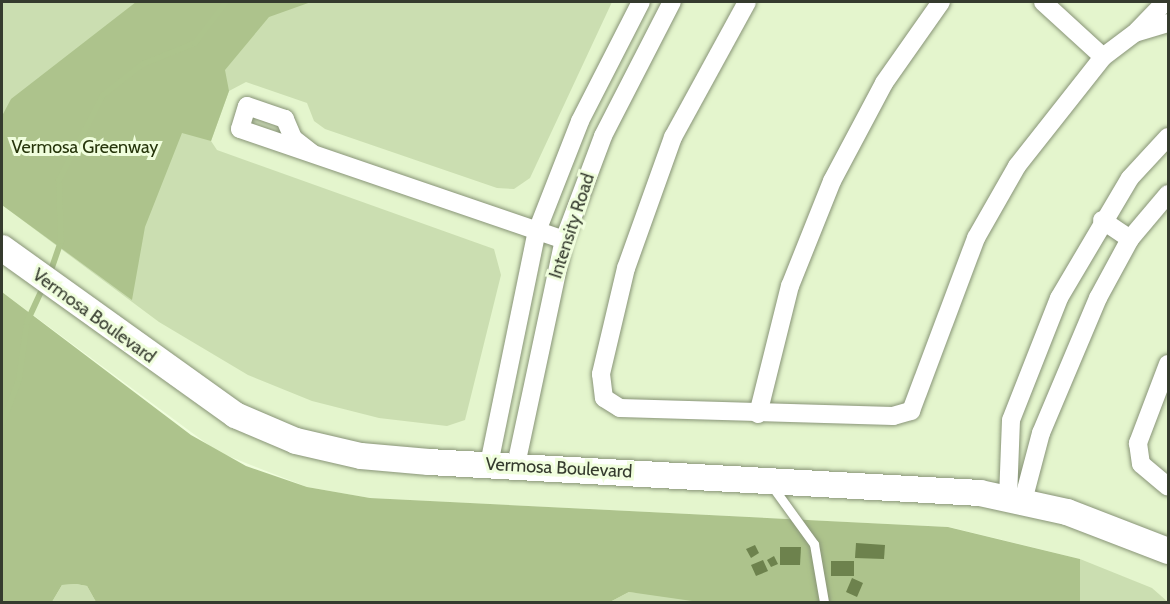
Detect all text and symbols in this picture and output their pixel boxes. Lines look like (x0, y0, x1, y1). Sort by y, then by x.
park label: Vermosa Greenway (12, 136, 158, 158)
street label: Intensity Road (545, 171, 599, 281)
street label: Vermosa Boulevard (28, 264, 160, 368)
street label: Vermosa Boulevard (485, 453, 633, 483)

